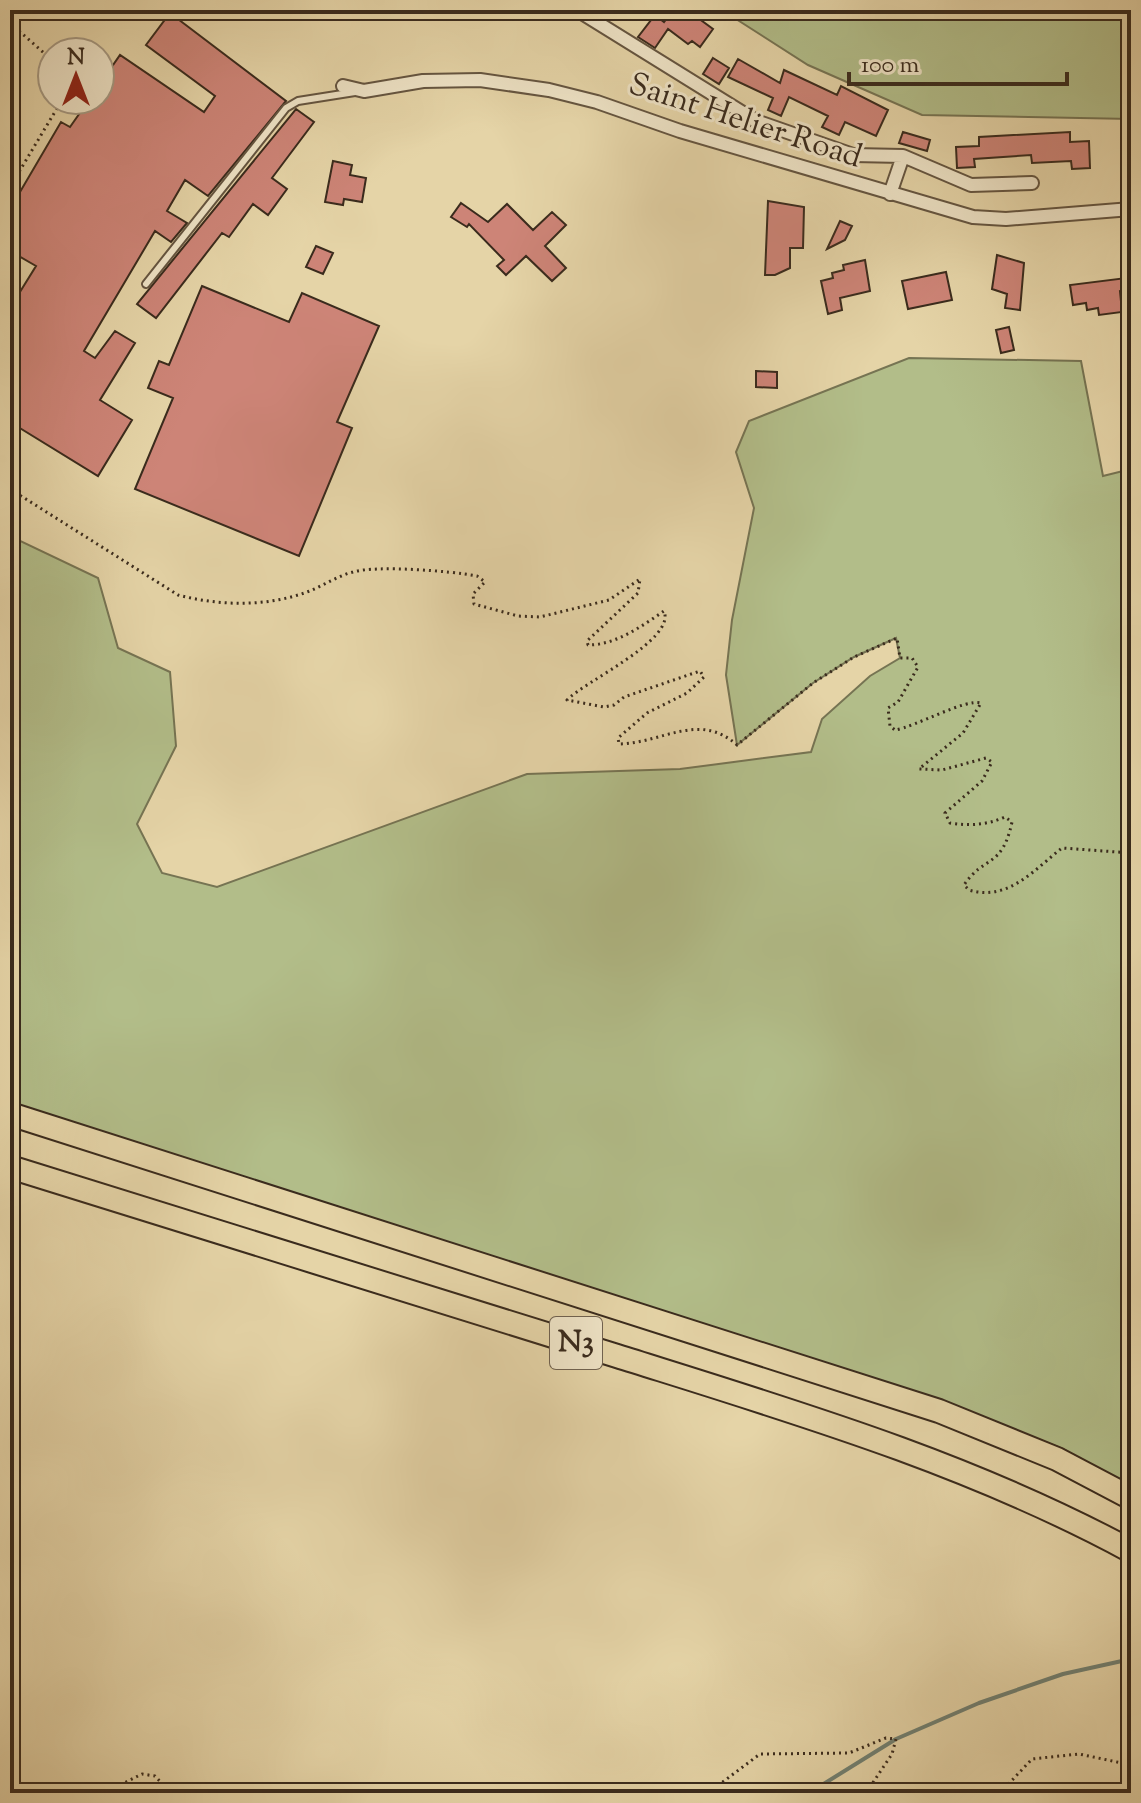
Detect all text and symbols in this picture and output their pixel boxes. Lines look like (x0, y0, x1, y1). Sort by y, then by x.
north arrow (36, 36, 116, 116)
scale bar (849, 36, 1067, 86)
text: N (67, 43, 85, 75)
text: 100 m (861, 49, 919, 83)
street label: Saint Helier Road (622, 63, 868, 181)
road number: N3 (550, 1317, 602, 1369)

